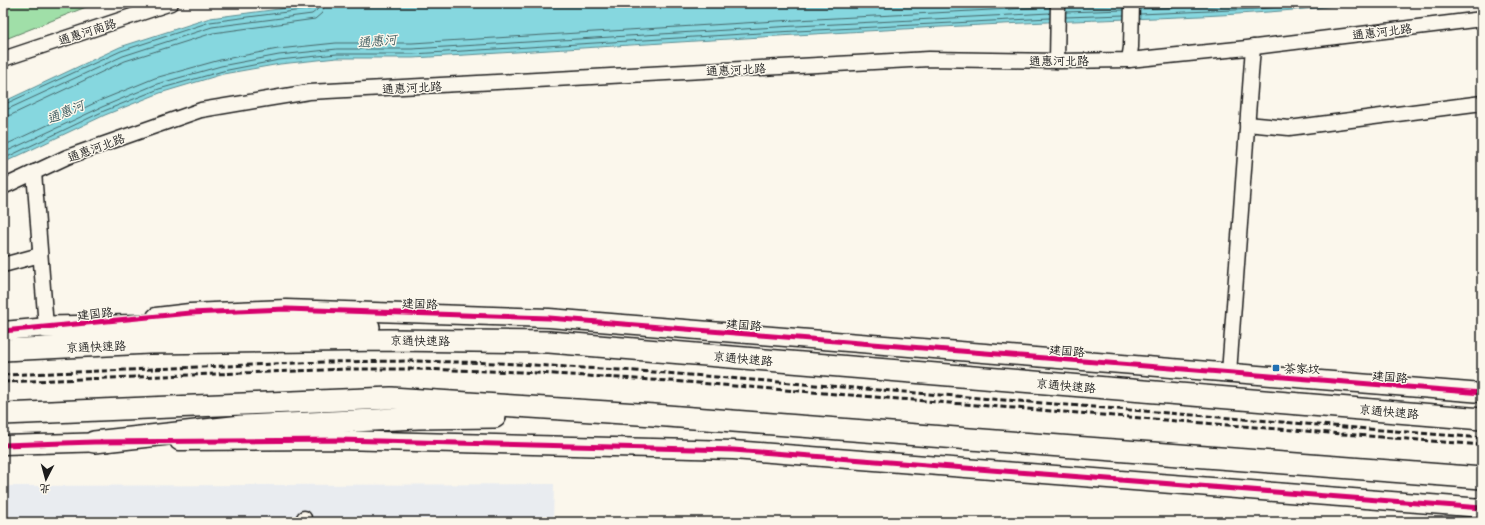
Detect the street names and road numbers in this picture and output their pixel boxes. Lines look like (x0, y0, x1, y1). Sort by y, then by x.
street label: 通惠河南路 (56, 14, 118, 48)
street label: 通惠河北路 (1351, 19, 1413, 43)
street label: 通惠河北路 (1029, 52, 1089, 68)
street label: 通惠河北路 (706, 59, 766, 79)
street label: 通惠河北路 (382, 77, 442, 97)
street label: 通惠河北路 (65, 129, 127, 165)
street label: 建国路 (402, 294, 438, 312)
street label: 建国路 (76, 303, 114, 323)
street label: 建国路 (725, 314, 763, 334)
street label: 京通快速路 (390, 331, 450, 349)
street label: 京通快速路 (66, 337, 126, 355)
street label: 建国路 (1048, 340, 1086, 360)
street label: 京通快速路 (712, 347, 774, 369)
street label: 建国路 (1371, 366, 1409, 386)
street label: 京通快速路 (1035, 374, 1097, 396)
street label: 京通快速路 (1358, 400, 1420, 422)

